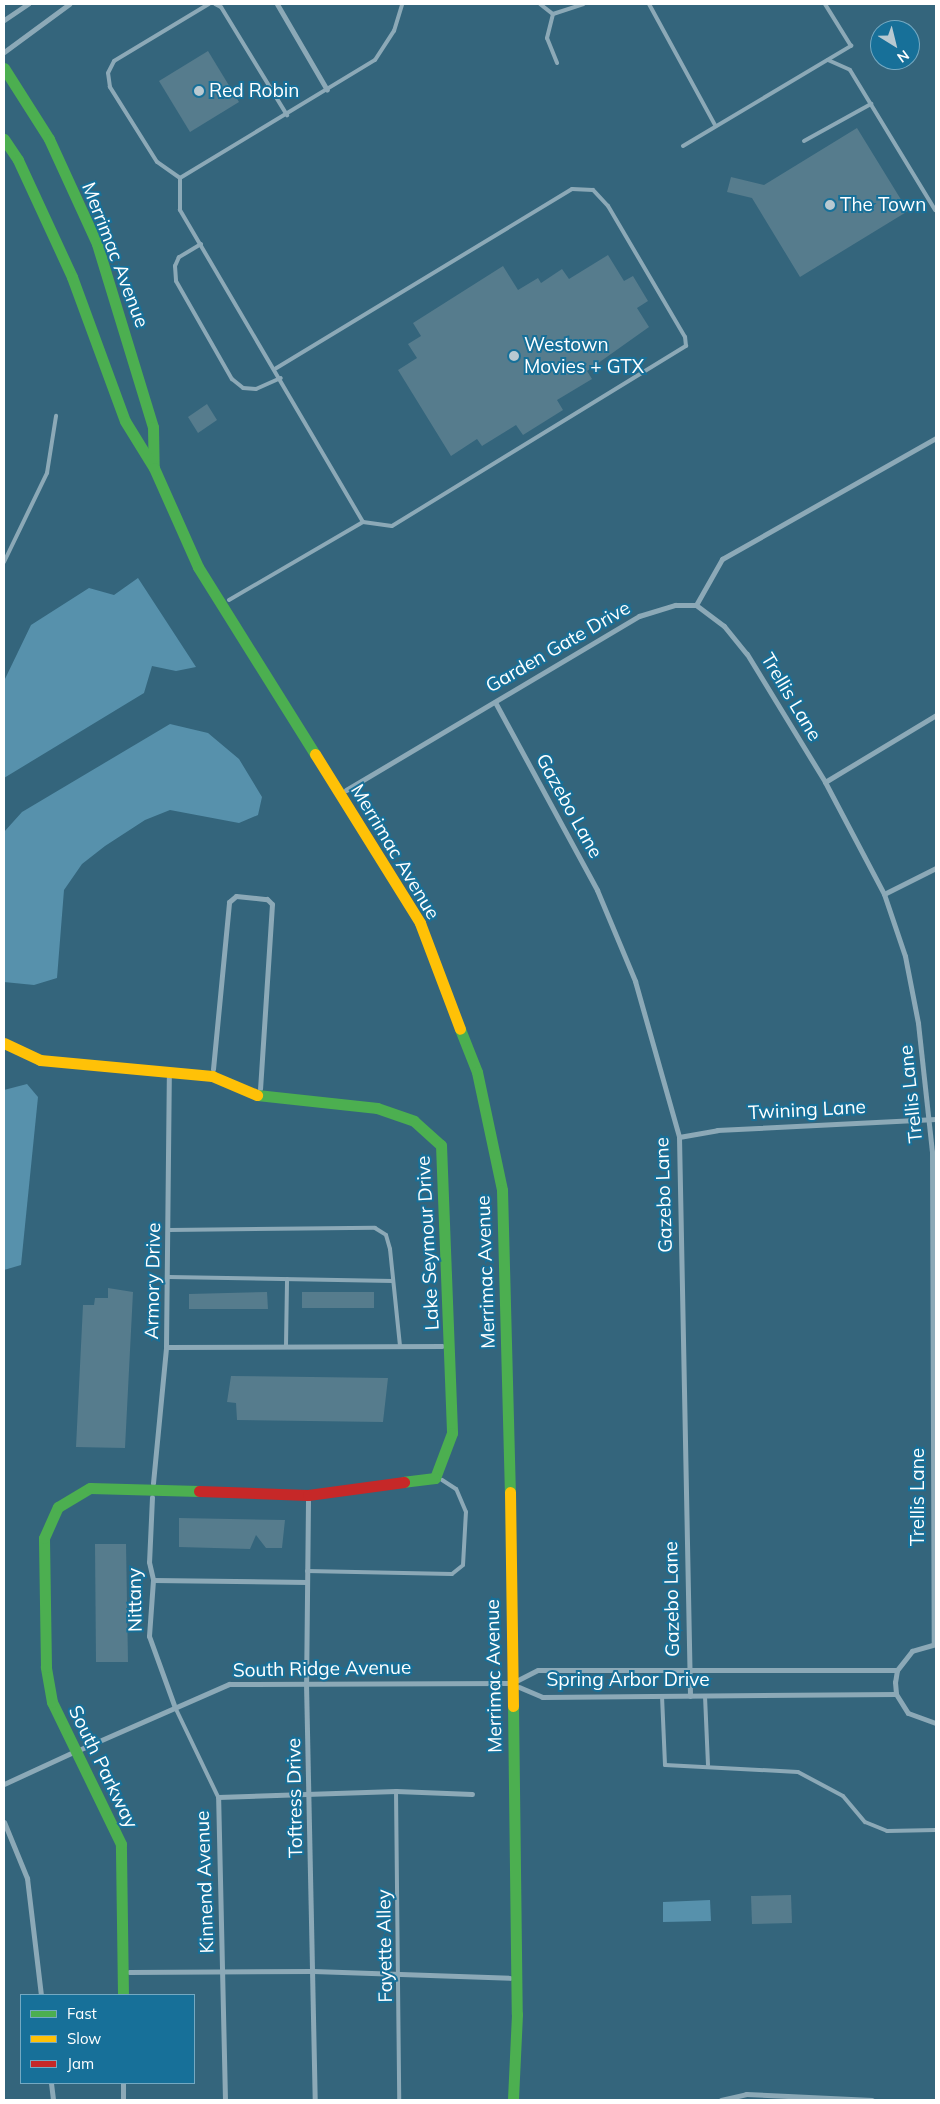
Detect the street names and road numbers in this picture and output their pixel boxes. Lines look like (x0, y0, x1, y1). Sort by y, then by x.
street label: Merrimac Avenue (77, 179, 153, 331)
street label: Garden Gate Drive (482, 596, 634, 698)
street label: Trellis Lane (756, 649, 826, 745)
street label: Gazebo Lane (531, 750, 607, 862)
street label: Merrimac Avenue (346, 780, 444, 924)
street label: Trellis Lane (895, 1044, 927, 1144)
street label: Twining Lane (748, 1096, 866, 1124)
street label: Gazebo Lane (651, 1137, 677, 1253)
street label: Lake Seymour Drive (412, 1155, 444, 1331)
street label: Merrimac Avenue (472, 1195, 500, 1349)
street label: Armory Drive (141, 1222, 165, 1340)
street label: Trellis Lane (907, 1448, 929, 1546)
street label: Gazebo Lane (660, 1541, 684, 1657)
street label: Nittany (123, 1568, 147, 1632)
street label: Merrimac Avenue (481, 1599, 507, 1753)
street label: South Ridge Avenue (233, 1656, 411, 1682)
street label: Spring Arbor Drive (546, 1669, 710, 1691)
street label: South Parkway (63, 1702, 143, 1832)
street label: Toftress Drive (283, 1738, 307, 1858)
street label: Kinnend Avenue (191, 1810, 219, 1954)
street label: Fayette Alley (373, 1889, 397, 2003)

